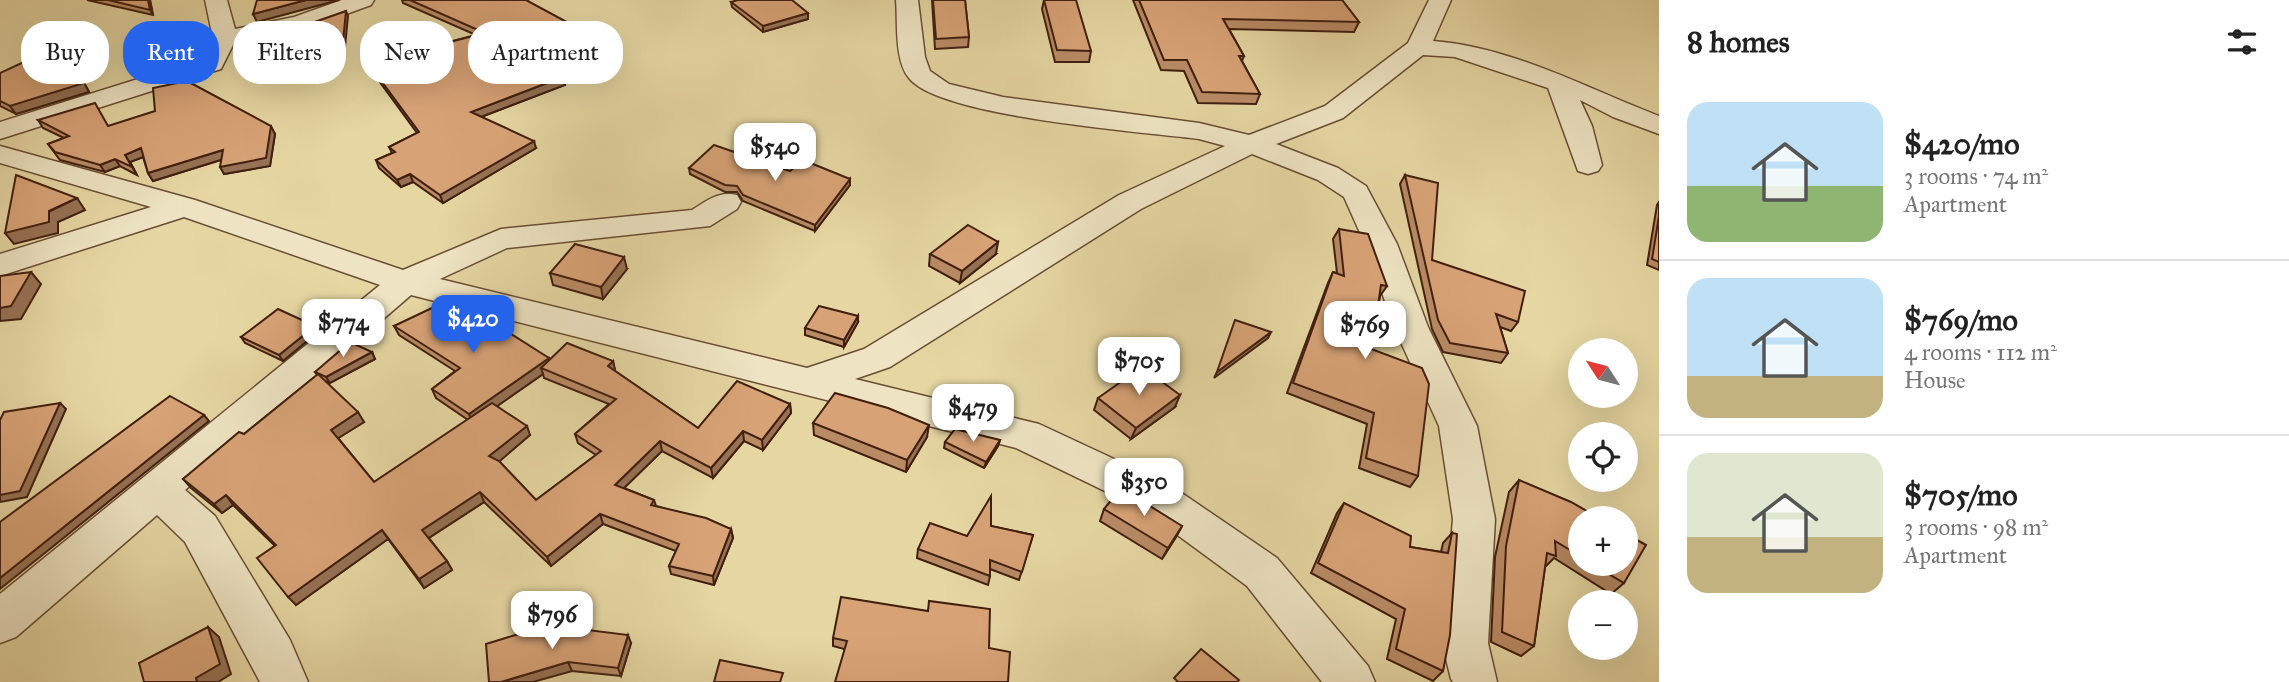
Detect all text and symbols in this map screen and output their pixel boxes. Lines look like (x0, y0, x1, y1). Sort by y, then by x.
chip: Buy (21, 21, 109, 84)
chip: Rent (123, 21, 219, 84)
chip: Filters (233, 21, 346, 84)
chip: New (360, 21, 454, 84)
chip: Apartment (468, 21, 623, 84)
icon: filters (2223, 23, 2261, 61)
text: 8 homes (1687, 24, 1790, 60)
pin: $540 (734, 124, 816, 183)
text: $420/mo (1904, 126, 2020, 162)
icon: home (1743, 130, 1827, 214)
text: $540 (750, 132, 800, 160)
text: 3 rooms · 74 m² (1904, 162, 2048, 190)
text: Apartment (1904, 190, 2007, 218)
pin: $420 (432, 296, 514, 355)
pin: $774 (302, 300, 384, 359)
pin: $769 (1324, 302, 1406, 361)
text: $769/mo (1904, 302, 2018, 338)
text: $420 (447, 304, 499, 332)
icon: home (1743, 306, 1827, 390)
text: $774 (318, 308, 368, 336)
text: $769 (1340, 310, 1390, 338)
pin: $705 (1098, 338, 1180, 397)
north arrow (1568, 338, 1638, 408)
map controls (1568, 338, 1638, 660)
text: 4 rooms · 112 m² (1904, 338, 2057, 366)
text: $705 (1114, 346, 1164, 374)
text: House (1904, 366, 1966, 394)
pin: $479 (932, 384, 1014, 444)
text: $479 (948, 393, 998, 421)
button: locate (1568, 422, 1638, 492)
pin: $350 (1103, 458, 1185, 518)
text: $350 (1120, 467, 1168, 495)
text: $705/mo (1904, 477, 2018, 513)
icon: home (1743, 481, 1827, 565)
button: + (1568, 506, 1638, 576)
text: 3 rooms · 98 m² (1904, 513, 2048, 541)
text: Apartment (1904, 541, 2007, 569)
button: − (1568, 590, 1638, 660)
pin: $796 (511, 592, 593, 651)
text: $796 (527, 600, 577, 628)

